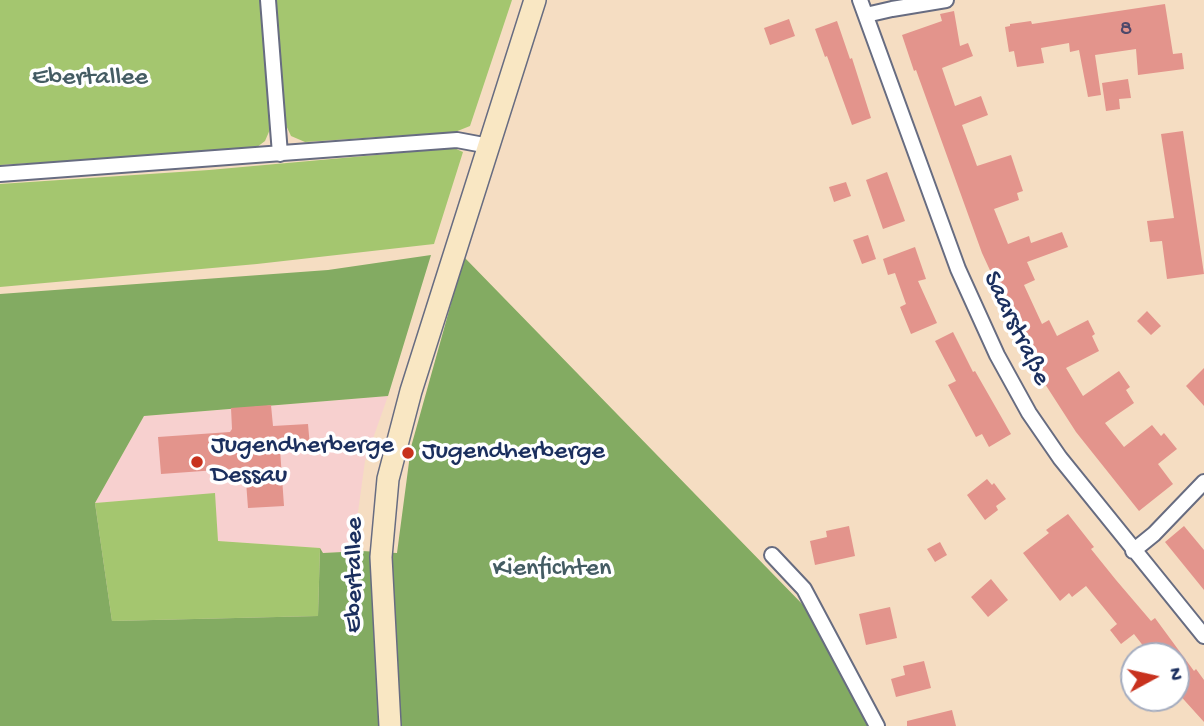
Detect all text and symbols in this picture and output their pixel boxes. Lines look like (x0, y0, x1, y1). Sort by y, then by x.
house number: 8 (1120, 16, 1132, 44)
park label: Ebertallee (32, 63, 148, 95)
street label: Saarstraße (974, 267, 1056, 391)
place label: Jugendherberge Dessau (211, 431, 394, 492)
place label: Jugendherberge (422, 437, 605, 469)
marker: Jugendherberge (400, 445, 416, 461)
marker: Jugendherberge Dessau (189, 454, 205, 470)
street label: Ebertallee (340, 517, 372, 633)
park label: Kienfichten (493, 554, 611, 586)
north arrow (1120, 642, 1190, 712)
text: N (1162, 667, 1187, 682)

